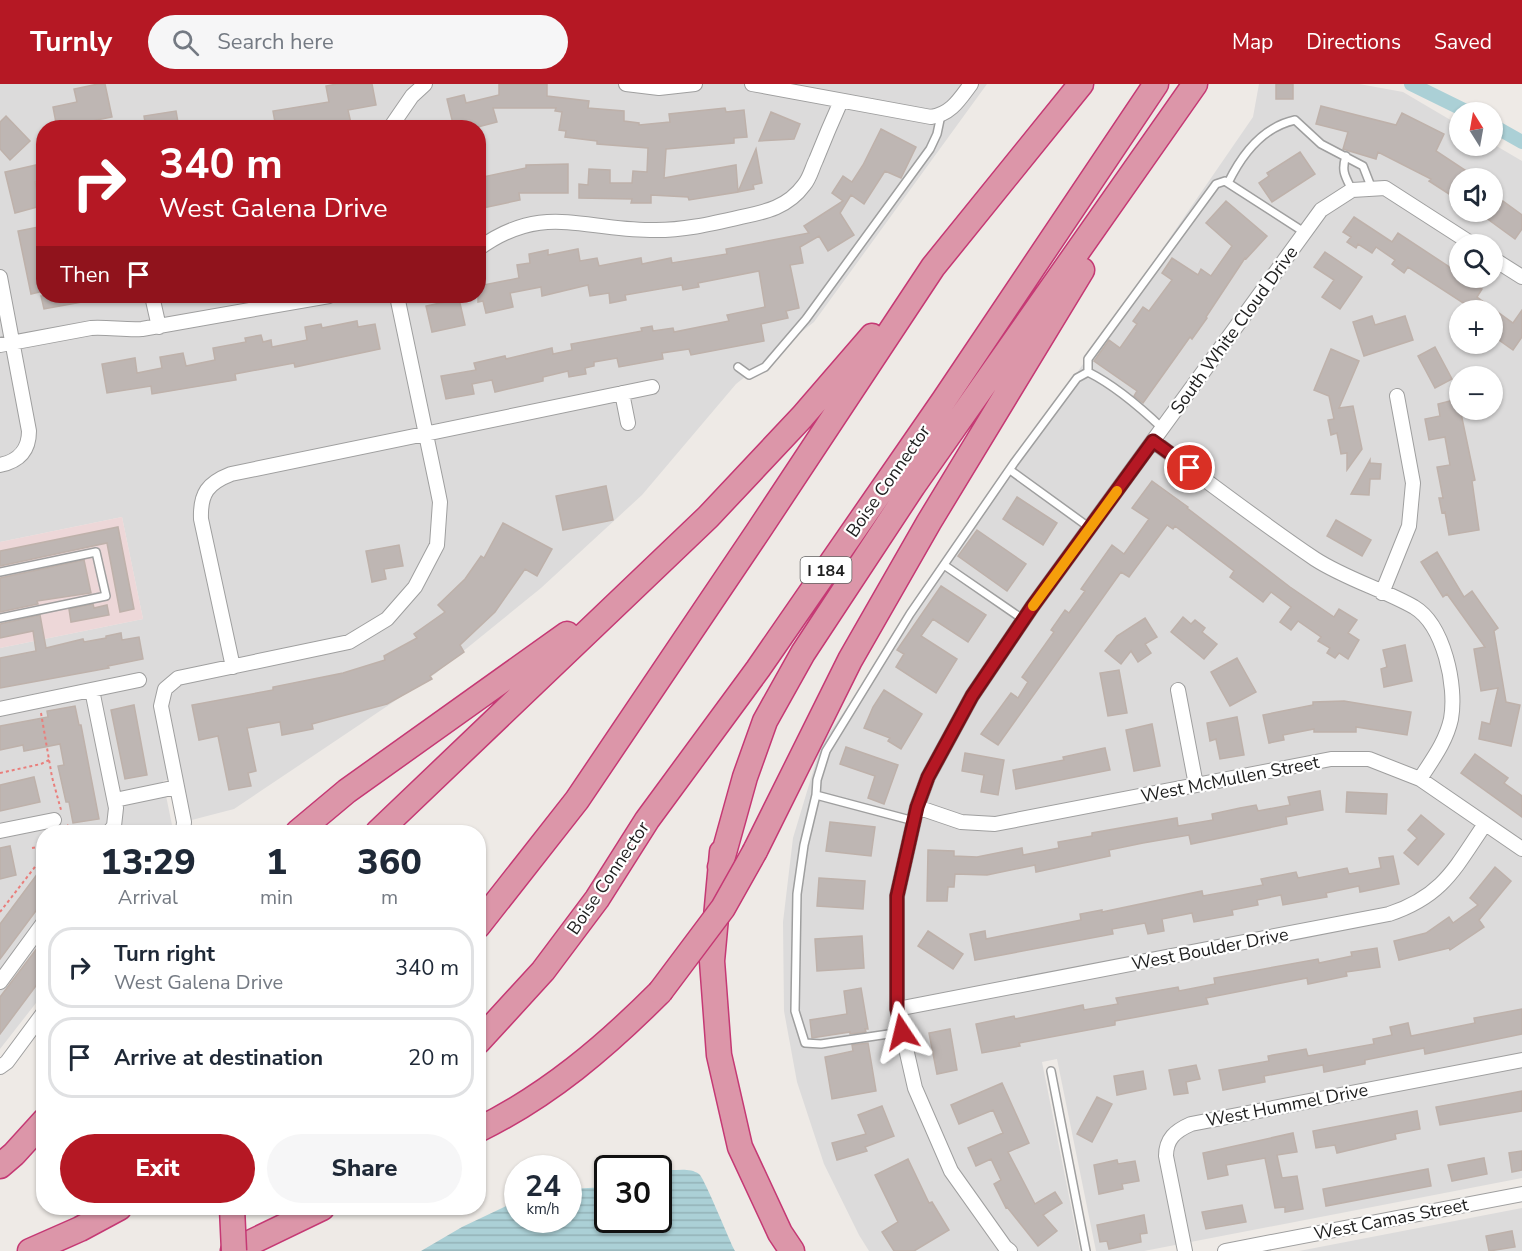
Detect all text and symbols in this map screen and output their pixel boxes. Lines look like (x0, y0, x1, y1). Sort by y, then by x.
search box (148, 15, 568, 69)
text: Turnly (30, 23, 112, 61)
icon: search (169, 26, 202, 59)
text: Search here (217, 27, 334, 57)
text: Map (1232, 28, 1273, 56)
text: Directions (1306, 28, 1401, 56)
text: Saved (1434, 28, 1492, 56)
north arrow (1449, 102, 1503, 156)
map controls (1449, 102, 1503, 420)
text: 340 m (159, 136, 283, 193)
icon: right (60, 144, 138, 222)
button: sound (1449, 168, 1503, 222)
text: West Galena Drive (159, 190, 388, 227)
button: search (1449, 234, 1503, 288)
street label: South White Cloud Drive (1165, 241, 1303, 419)
icon: arrive (122, 258, 155, 291)
text: Then (60, 260, 110, 290)
button: + (1449, 300, 1503, 354)
button: − (1449, 366, 1503, 420)
street label: Boise Connector (840, 420, 936, 542)
pin (1164, 442, 1215, 493)
icon: arrive (1173, 451, 1206, 484)
road number: I 184 (800, 557, 852, 583)
street label: West McMullen Street (1139, 750, 1322, 808)
street label: Boise Connector (561, 816, 655, 939)
text: 13:29 (100, 838, 196, 887)
text: 1 (266, 838, 287, 887)
text: 360 (357, 838, 422, 887)
text: Arrival (118, 884, 178, 911)
text: min (260, 884, 293, 911)
text: m (381, 884, 398, 911)
street label: West Boulder Drive (1130, 922, 1290, 976)
text: Turn right (114, 939, 215, 969)
icon: right (63, 951, 96, 984)
text: 340 m (395, 953, 459, 983)
text: West Galena Drive (114, 969, 283, 996)
position arrow (870, 1000, 934, 1064)
icon: arrive (63, 1041, 96, 1074)
text: Arrive at destination (114, 1043, 323, 1073)
text: 20 m (408, 1043, 459, 1073)
street label: West Hummel Drive (1204, 1078, 1370, 1132)
button: Exit (60, 1134, 255, 1203)
button: Share (267, 1134, 462, 1203)
speed limit sign: 30 (594, 1155, 672, 1233)
text: 24 (525, 1166, 561, 1207)
street label: West Camas Street (1312, 1192, 1471, 1246)
text: km/h (526, 1199, 560, 1219)

